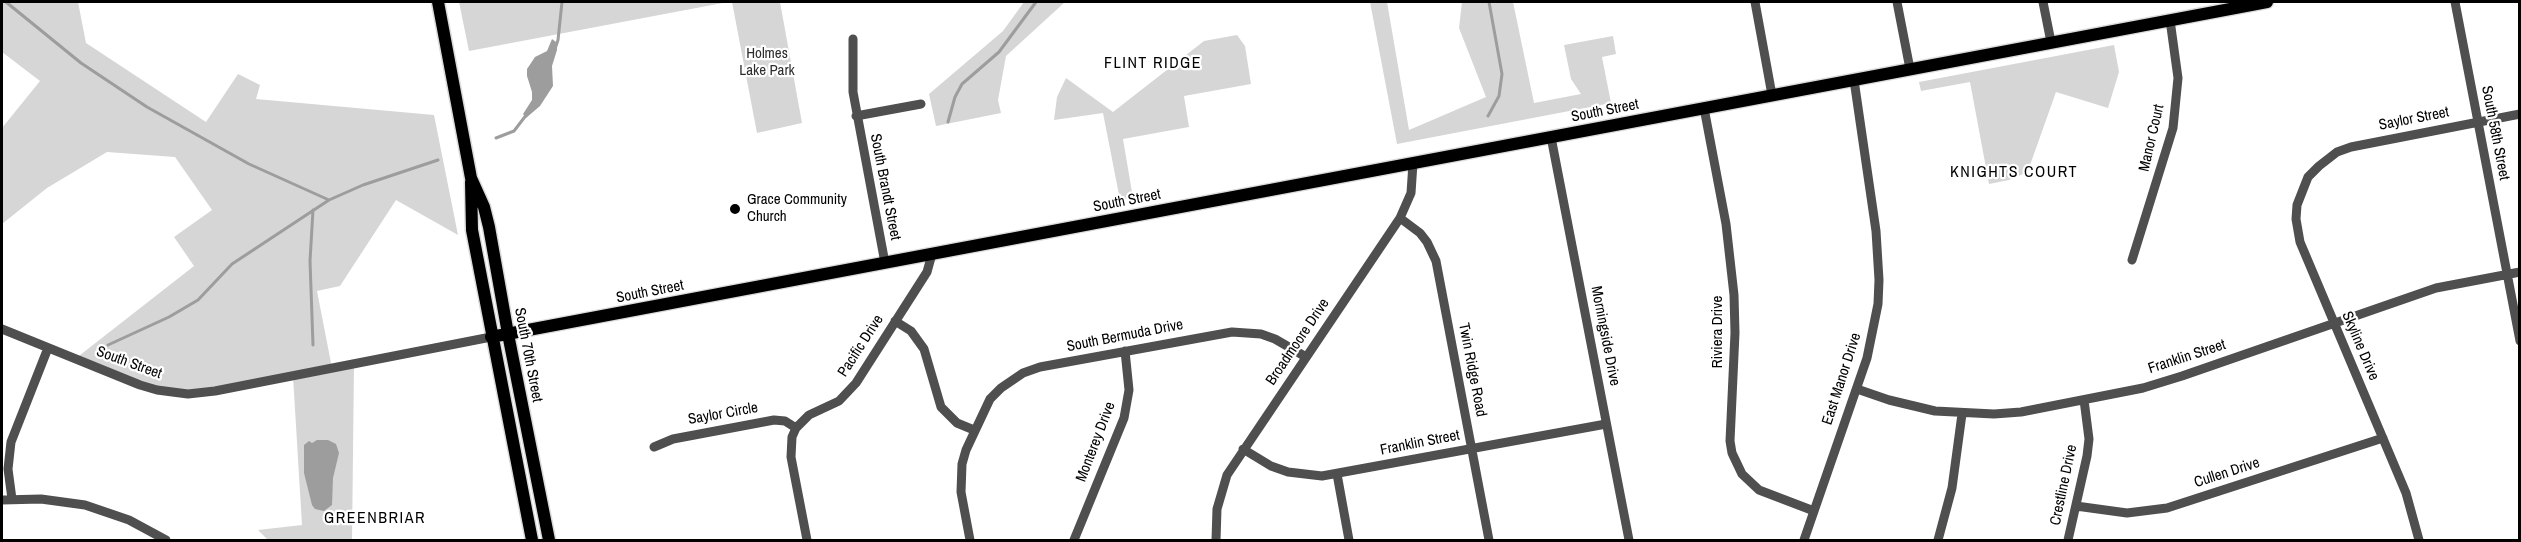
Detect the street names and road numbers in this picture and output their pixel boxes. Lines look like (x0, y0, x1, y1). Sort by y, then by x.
street label: South 58th Street (2477, 84, 2513, 182)
street label: South Street (1570, 96, 1640, 126)
street label: Manor Court (2136, 103, 2168, 173)
street label: Saylor Street (2377, 103, 2451, 135)
street label: South Brandt Street (866, 132, 904, 242)
street label: South Street (1092, 186, 1162, 216)
street label: South Street (615, 277, 685, 307)
street label: Morningside Drive (1587, 285, 1623, 387)
street label: Broadmoore Drive (1262, 295, 1334, 389)
street label: Riviera Drive (1709, 296, 1727, 368)
street label: South 70th Street (510, 306, 546, 404)
street label: Skyline Drive (2337, 309, 2383, 383)
street label: Pacific Drive (834, 312, 888, 380)
street label: South Bermuda Drive (1065, 316, 1185, 356)
street label: Twin Ridge Road (1454, 322, 1490, 418)
street label: East Manor Drive (1819, 331, 1865, 427)
street label: Franklin Street (2146, 336, 2228, 378)
street label: South Street (94, 343, 164, 383)
street label: Saylor Circle (687, 399, 759, 429)
street label: Monterey Drive (1073, 400, 1119, 484)
street label: Franklin Street (1379, 426, 1461, 460)
street label: Crestline Drive (2047, 443, 2081, 527)
street label: Cullen Drive (2192, 454, 2262, 492)

